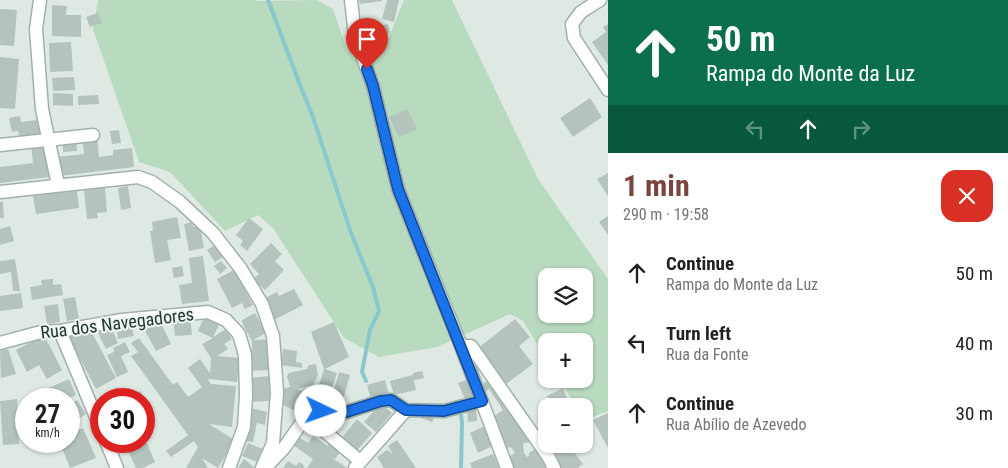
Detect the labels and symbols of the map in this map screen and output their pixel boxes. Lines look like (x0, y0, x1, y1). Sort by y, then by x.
pin (346, 18, 388, 69)
street label: Rua dos Navegadores (39, 303, 195, 343)
position arrow (294, 384, 346, 436)
speed limit sign: 30 (90, 388, 155, 453)

